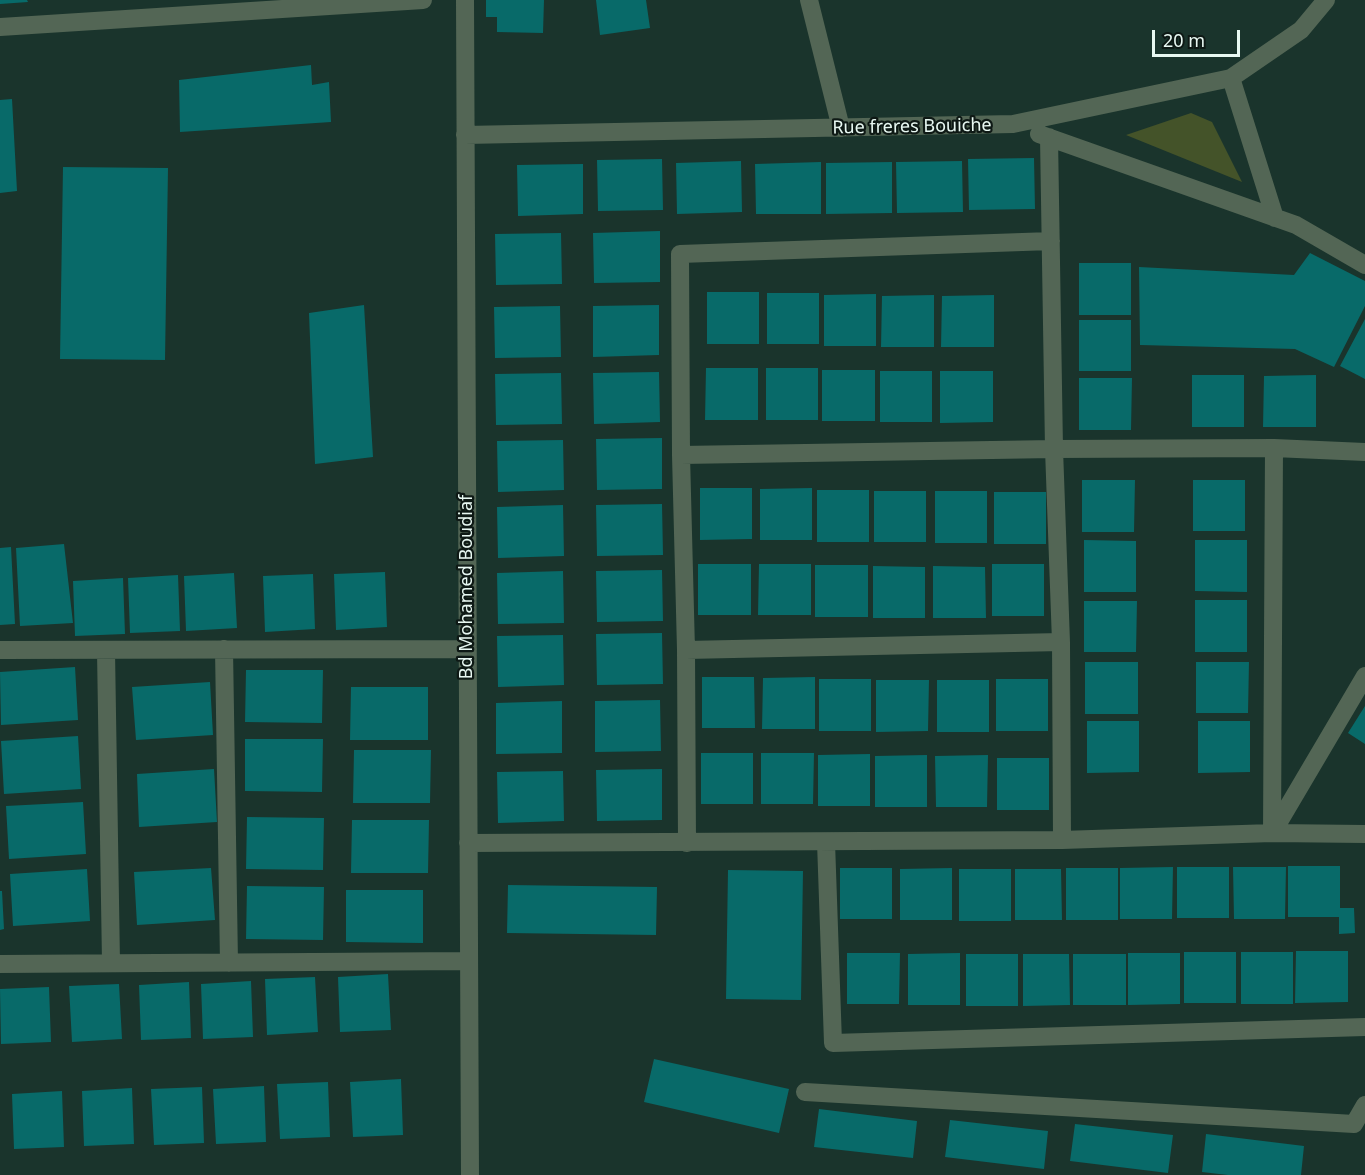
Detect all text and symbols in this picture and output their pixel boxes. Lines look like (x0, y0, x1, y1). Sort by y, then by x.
scale bar (1155, 18, 1244, 56)
text: 20 m (1163, 28, 1205, 52)
street label: Rue freres Bouiche (832, 115, 992, 139)
street label: Bd Mohamed Boudiaf (456, 495, 478, 679)

